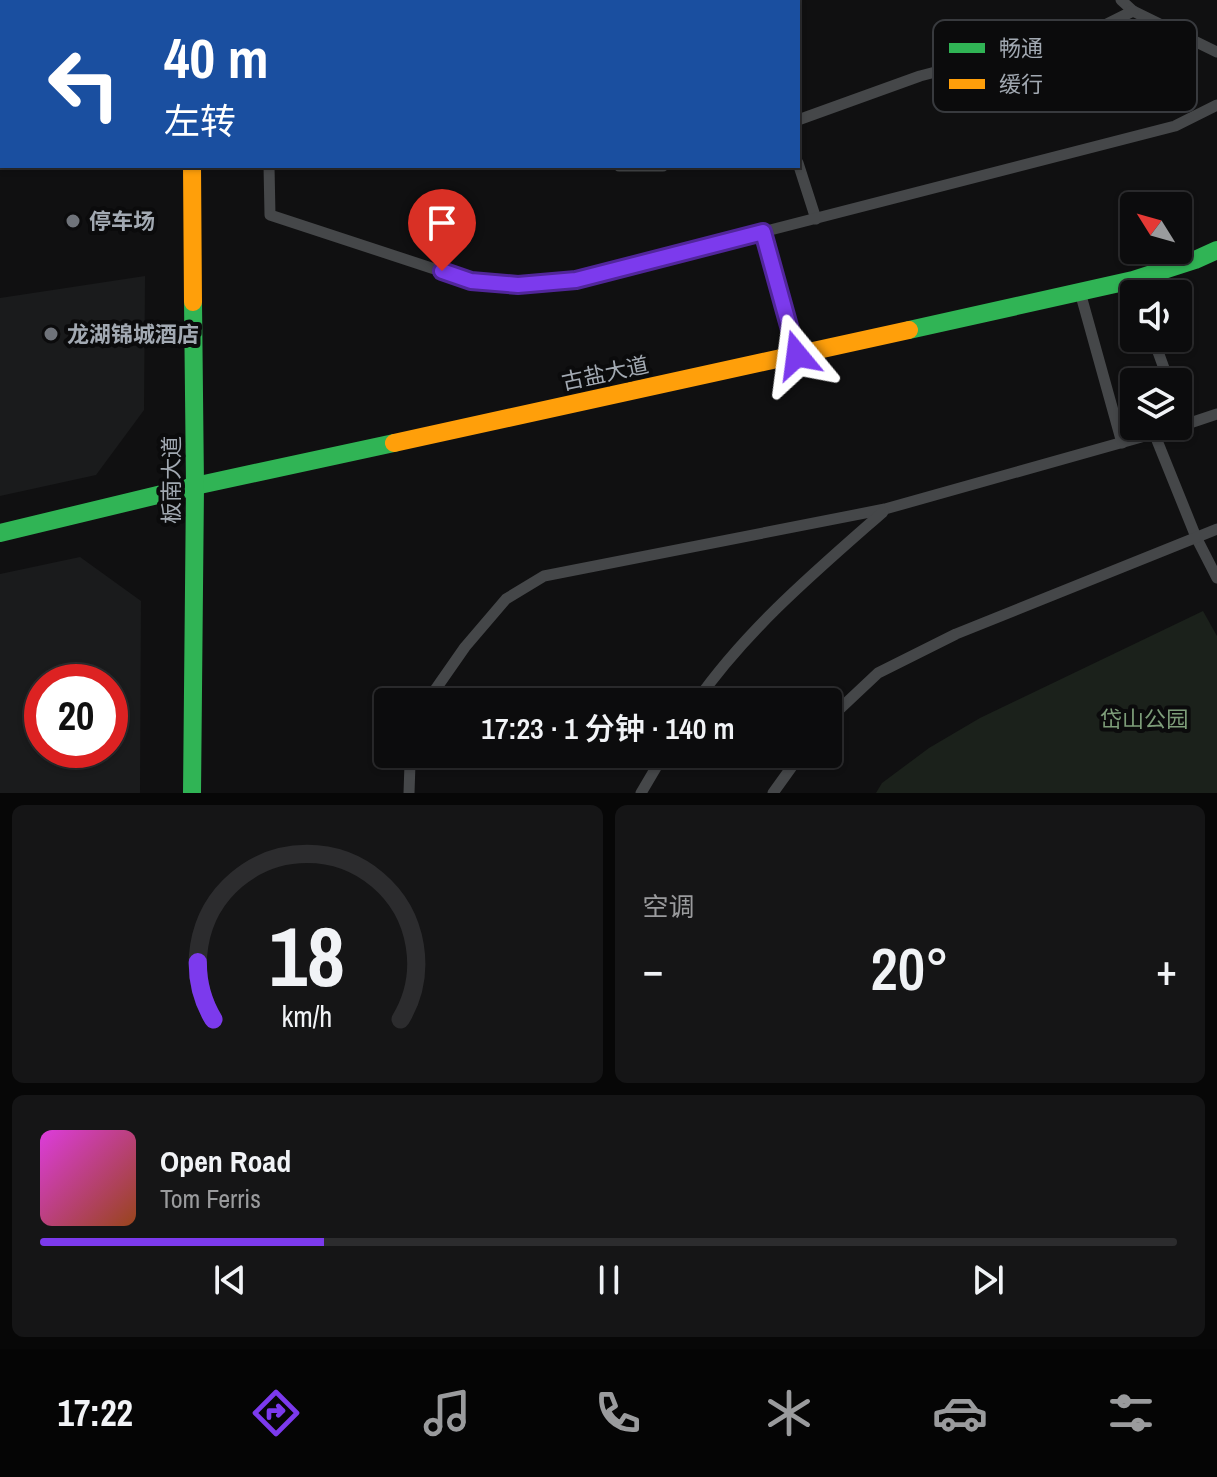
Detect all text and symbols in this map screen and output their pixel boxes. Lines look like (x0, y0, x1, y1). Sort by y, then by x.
text: 40 m (164, 20, 269, 95)
legend (933, 20, 1197, 112)
icon: left (32, 32, 136, 136)
text: 畅通 (999, 33, 1043, 63)
text: 缓行 (999, 69, 1043, 99)
text: 左转 (164, 97, 236, 145)
pin (408, 189, 476, 271)
north arrow (1120, 192, 1192, 264)
map controls (1120, 192, 1192, 440)
icon: arrive (420, 201, 464, 245)
place label: 停车场 (89, 206, 155, 236)
marker: 停车场 (64, 212, 82, 230)
button: sound (1120, 280, 1192, 352)
position arrow (755, 313, 839, 397)
place label: 龙湖锦城酒店 (67, 319, 199, 349)
marker: 龙湖锦城酒店 (42, 325, 60, 343)
street label: 古盐大道 (559, 349, 651, 397)
button: layers (1120, 368, 1192, 440)
street label: 板南大道 (156, 436, 186, 524)
speed limit sign: 20 (24, 664, 128, 768)
park label: 岱山公园 (1100, 704, 1188, 734)
text: 17:23 · 1 分钟 · 140 m (481, 708, 735, 748)
text: 空调 (643, 889, 695, 924)
text: 18 (269, 900, 345, 1012)
text: 20° (870, 928, 949, 1009)
text: − (643, 939, 664, 999)
text: + (1156, 939, 1177, 999)
text: km/h (282, 997, 333, 1036)
text: Open Road (160, 1141, 291, 1181)
text: Tom Ferris (160, 1181, 261, 1216)
icon: previous (208, 1258, 252, 1302)
icon: pause (587, 1258, 631, 1302)
icon: next (966, 1258, 1010, 1302)
icon: directions (248, 1385, 304, 1441)
icon: music (419, 1385, 475, 1441)
icon: phone (590, 1385, 646, 1441)
icon: climate (761, 1385, 817, 1441)
icon: car (932, 1385, 988, 1441)
icon: filters (1103, 1385, 1159, 1441)
text: 17:22 (58, 1389, 133, 1437)

